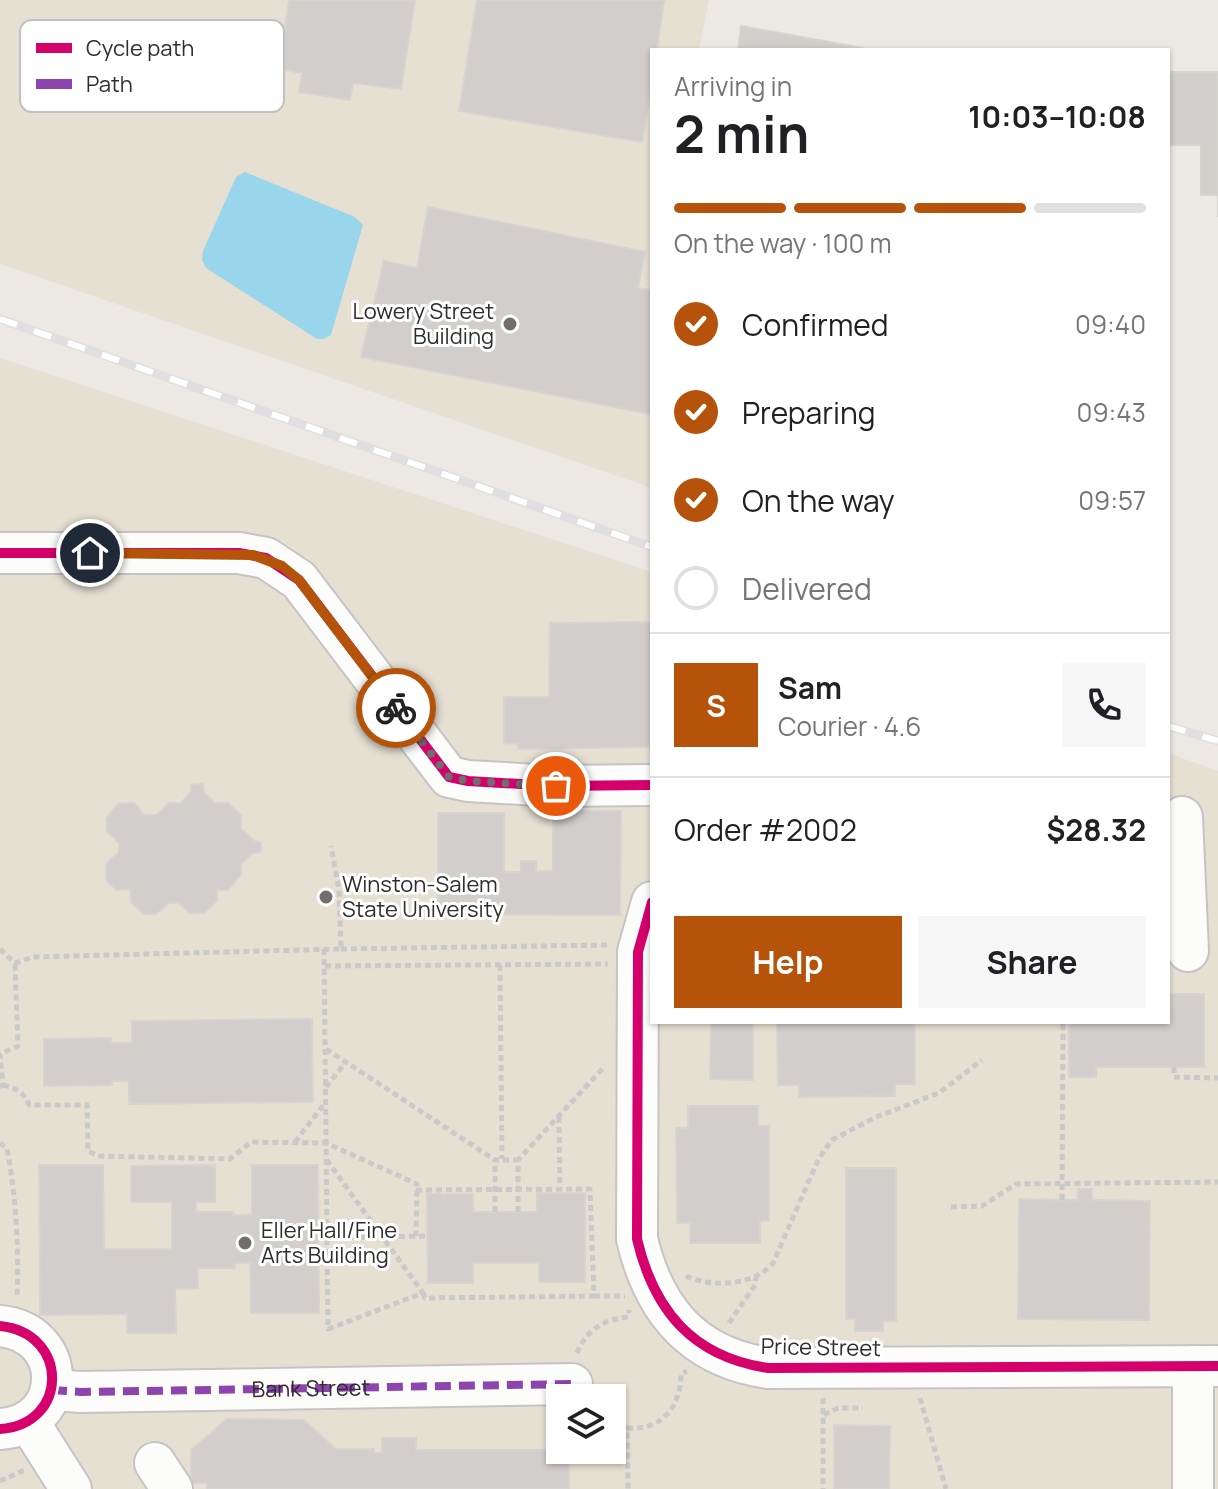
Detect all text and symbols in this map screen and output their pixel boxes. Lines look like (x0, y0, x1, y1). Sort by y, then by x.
legend (20, 20, 284, 112)
text: Cycle path (86, 33, 194, 63)
text: Arriving in (674, 68, 792, 104)
text: Path (86, 69, 133, 99)
text: 10:03–10:08 (968, 96, 1146, 137)
text: 2 min (674, 98, 809, 169)
text: On the way · 100 m (674, 225, 892, 261)
place label: Lowery Street Building (352, 296, 494, 351)
icon: check (674, 302, 718, 346)
text: Confirmed (742, 304, 889, 345)
text: 09:40 (1075, 306, 1146, 342)
marker: Lowery Street Building (501, 315, 519, 333)
icon: check (674, 390, 718, 434)
text: Preparing (742, 392, 876, 433)
text: 09:43 (1077, 394, 1146, 430)
icon: check (674, 478, 718, 522)
text: On the way (742, 480, 895, 521)
text: 09:57 (1078, 482, 1146, 518)
pin (56, 519, 124, 587)
icon: home (68, 531, 112, 575)
text: Delivered (742, 568, 872, 609)
button: phone (1062, 663, 1146, 747)
text: Sam (778, 667, 842, 708)
courier (356, 668, 436, 748)
text: S (706, 685, 726, 726)
icon: bike (374, 686, 418, 730)
text: Courier · 4.6 (778, 708, 921, 744)
pin (522, 752, 590, 820)
icon: bag (534, 764, 578, 808)
text: Order #2002 (674, 809, 857, 850)
text: $28.32 (1047, 809, 1146, 850)
place label: Winston-Salem State University (342, 869, 504, 924)
marker: Winston-Salem State University (317, 888, 335, 906)
button: Help (674, 916, 902, 1008)
button: Share (918, 916, 1146, 1008)
place label: Eller Hall/Fine Arts Building (261, 1215, 397, 1270)
marker: Eller Hall/Fine Arts Building (236, 1234, 254, 1252)
street label: Price Street (761, 1331, 881, 1363)
street label: Bank Street (251, 1372, 371, 1404)
map controls (546, 1384, 626, 1464)
button: layers (546, 1384, 626, 1464)

